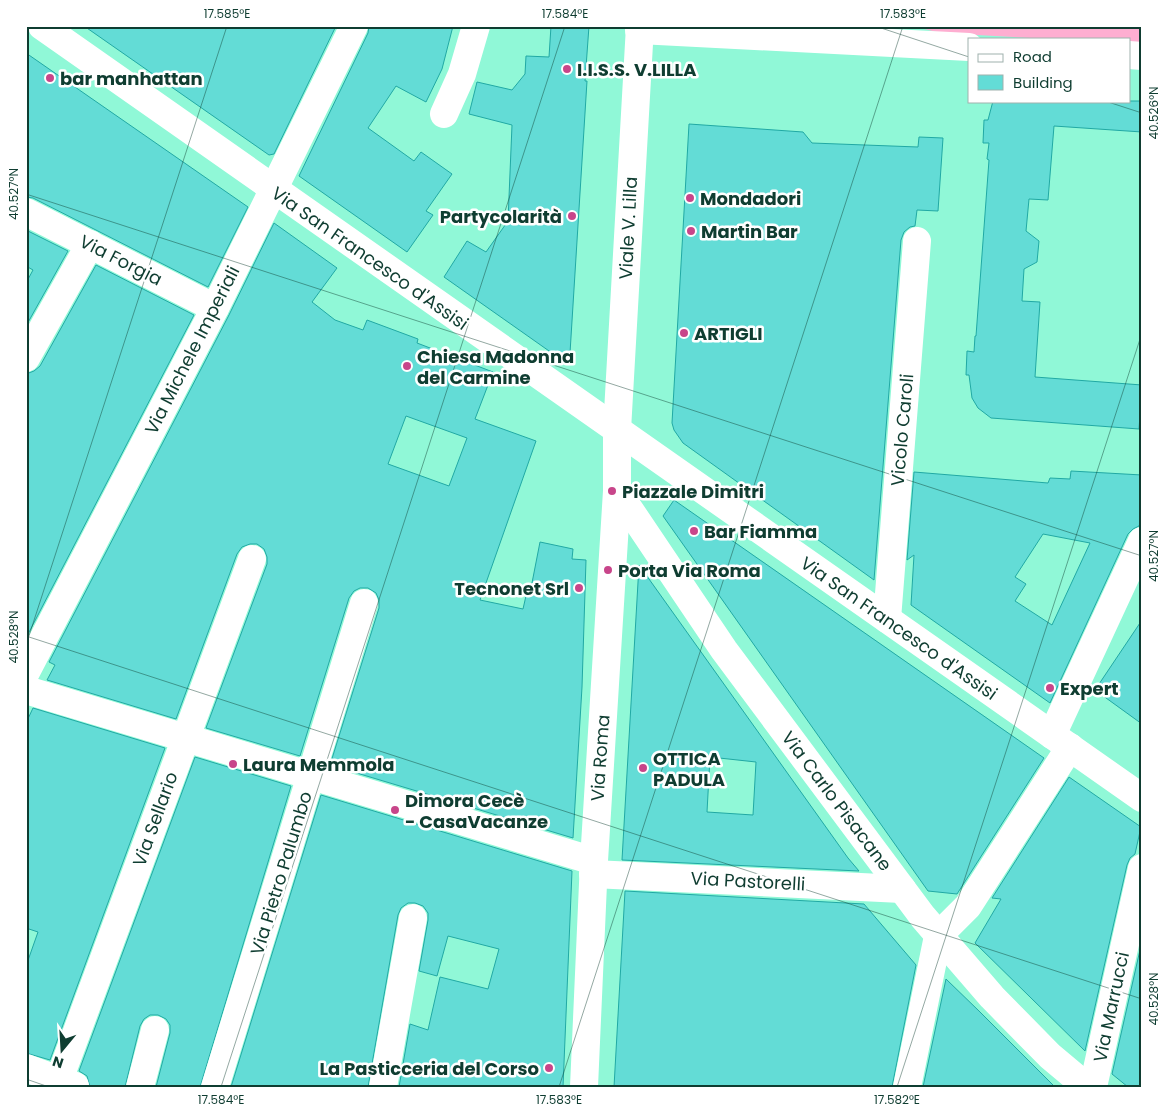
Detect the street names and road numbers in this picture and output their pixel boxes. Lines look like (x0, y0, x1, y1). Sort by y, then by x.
street label: Viale V. Lilla (613, 176, 643, 280)
street label: Via San Francesco d'Assisi (267, 180, 473, 336)
street label: Via Forgia (75, 229, 167, 291)
street label: Via Michele Imperiali (139, 261, 245, 439)
street label: Vicolo Caroli (885, 373, 919, 487)
street label: Via San Francesco d'Assisi (796, 550, 1002, 706)
street label: Via Roma (585, 714, 615, 802)
street label: Via Carlo Pisacane (776, 726, 898, 876)
street label: Via Sellario (126, 768, 184, 870)
street label: Via Pietro Palumbo (244, 788, 318, 958)
street label: Via Pastorelli (690, 866, 806, 896)
street label: Via Marrucci (1087, 949, 1135, 1065)

